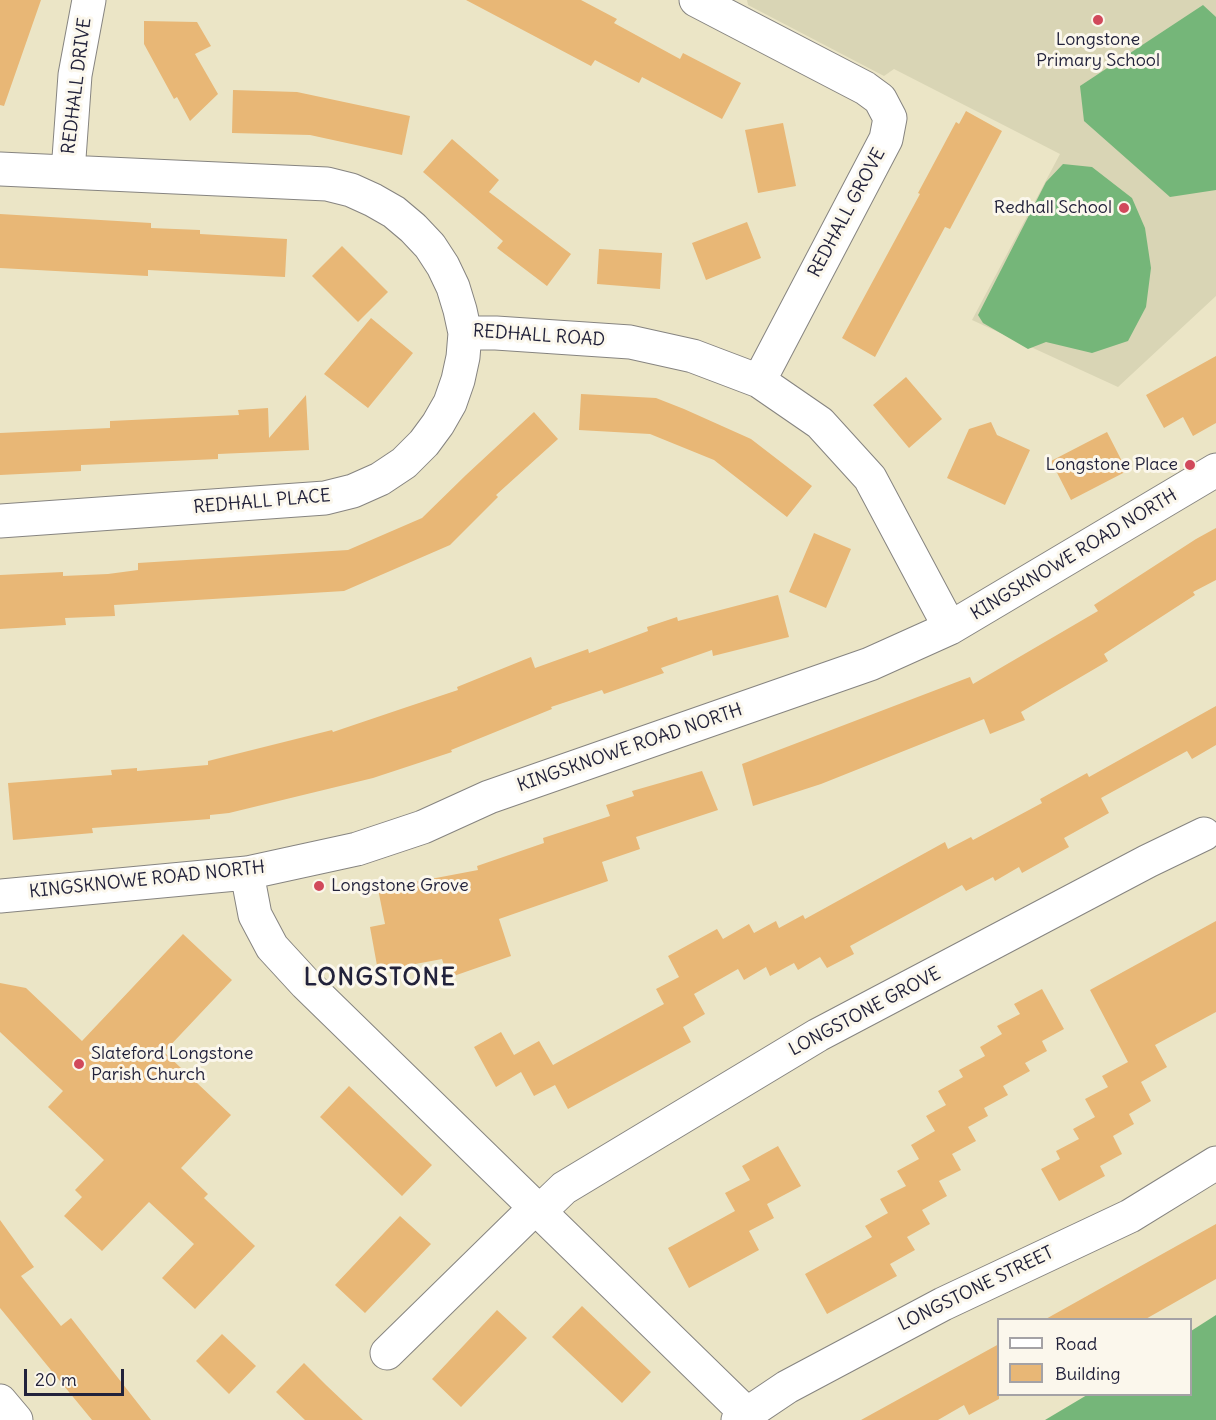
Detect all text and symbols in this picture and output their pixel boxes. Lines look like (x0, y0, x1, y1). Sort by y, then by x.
marker: Longstone Primary School (1091, 13, 1105, 27)
street label: REDHALL DRIVE (58, 17, 96, 155)
place label: Longstone Primary School (1036, 29, 1160, 72)
street label: REDHALL GROVE (804, 145, 890, 281)
place label: Redhall School (994, 197, 1112, 219)
marker: Redhall School (1117, 201, 1131, 215)
street label: REDHALL ROAD (472, 321, 606, 351)
place label: Longstone Place (1045, 454, 1178, 476)
marker: Longstone Place (1183, 458, 1197, 472)
street label: REDHALL PLACE (193, 485, 331, 519)
street label: KINGSKNOWE ROAD NORTH (967, 485, 1181, 625)
street label: KINGSKNOWE ROAD NORTH (515, 699, 745, 797)
street label: KINGSKNOWE ROAD NORTH (28, 857, 266, 903)
place label: Longstone Grove (331, 875, 469, 897)
marker: Longstone Grove (312, 879, 326, 893)
street label: LONGSTONE GROVE (785, 963, 945, 1061)
district label: LONGSTONE (304, 964, 456, 992)
place label: Slateford Longstone Parish Church (91, 1043, 253, 1086)
marker: Slateford Longstone Parish Church (72, 1057, 86, 1071)
street label: LONGSTONE STREET (895, 1242, 1057, 1336)
legend (997, 1318, 1192, 1396)
text: Road (1055, 1332, 1097, 1355)
scale bar (27, 1357, 128, 1395)
text: Building (1055, 1362, 1120, 1385)
text: 20 m (35, 1368, 77, 1391)

